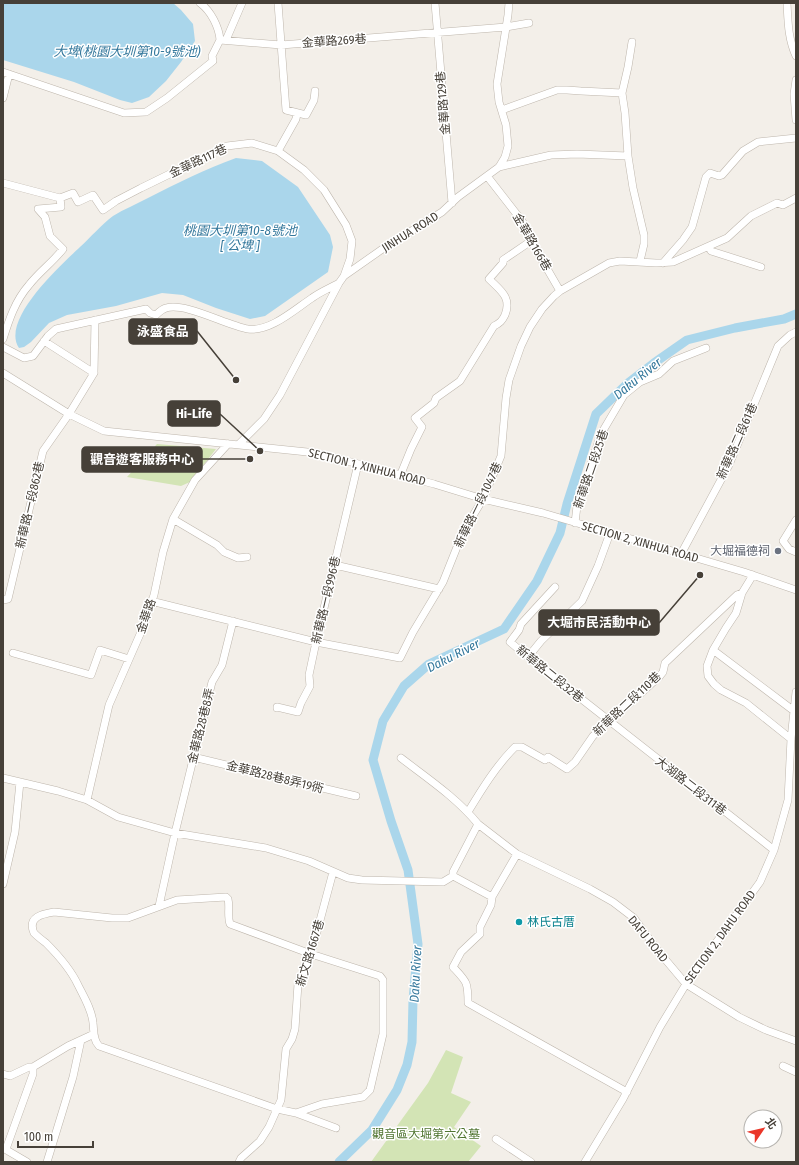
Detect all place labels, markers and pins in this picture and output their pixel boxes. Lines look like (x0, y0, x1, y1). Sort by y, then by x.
callout: 泳盛食品 (129, 319, 197, 344)
callout: Hi-Life (168, 401, 220, 426)
callout: 觀音遊客服務中心 (82, 447, 202, 472)
place label: 大堀福德祠 (710, 544, 770, 558)
marker: 大堀福德祠 (773, 546, 783, 556)
callout: 大堀市民活動中心 (539, 610, 659, 635)
place label: 林氏古厝 (527, 915, 575, 929)
marker: 林氏古厝 (514, 917, 524, 927)

